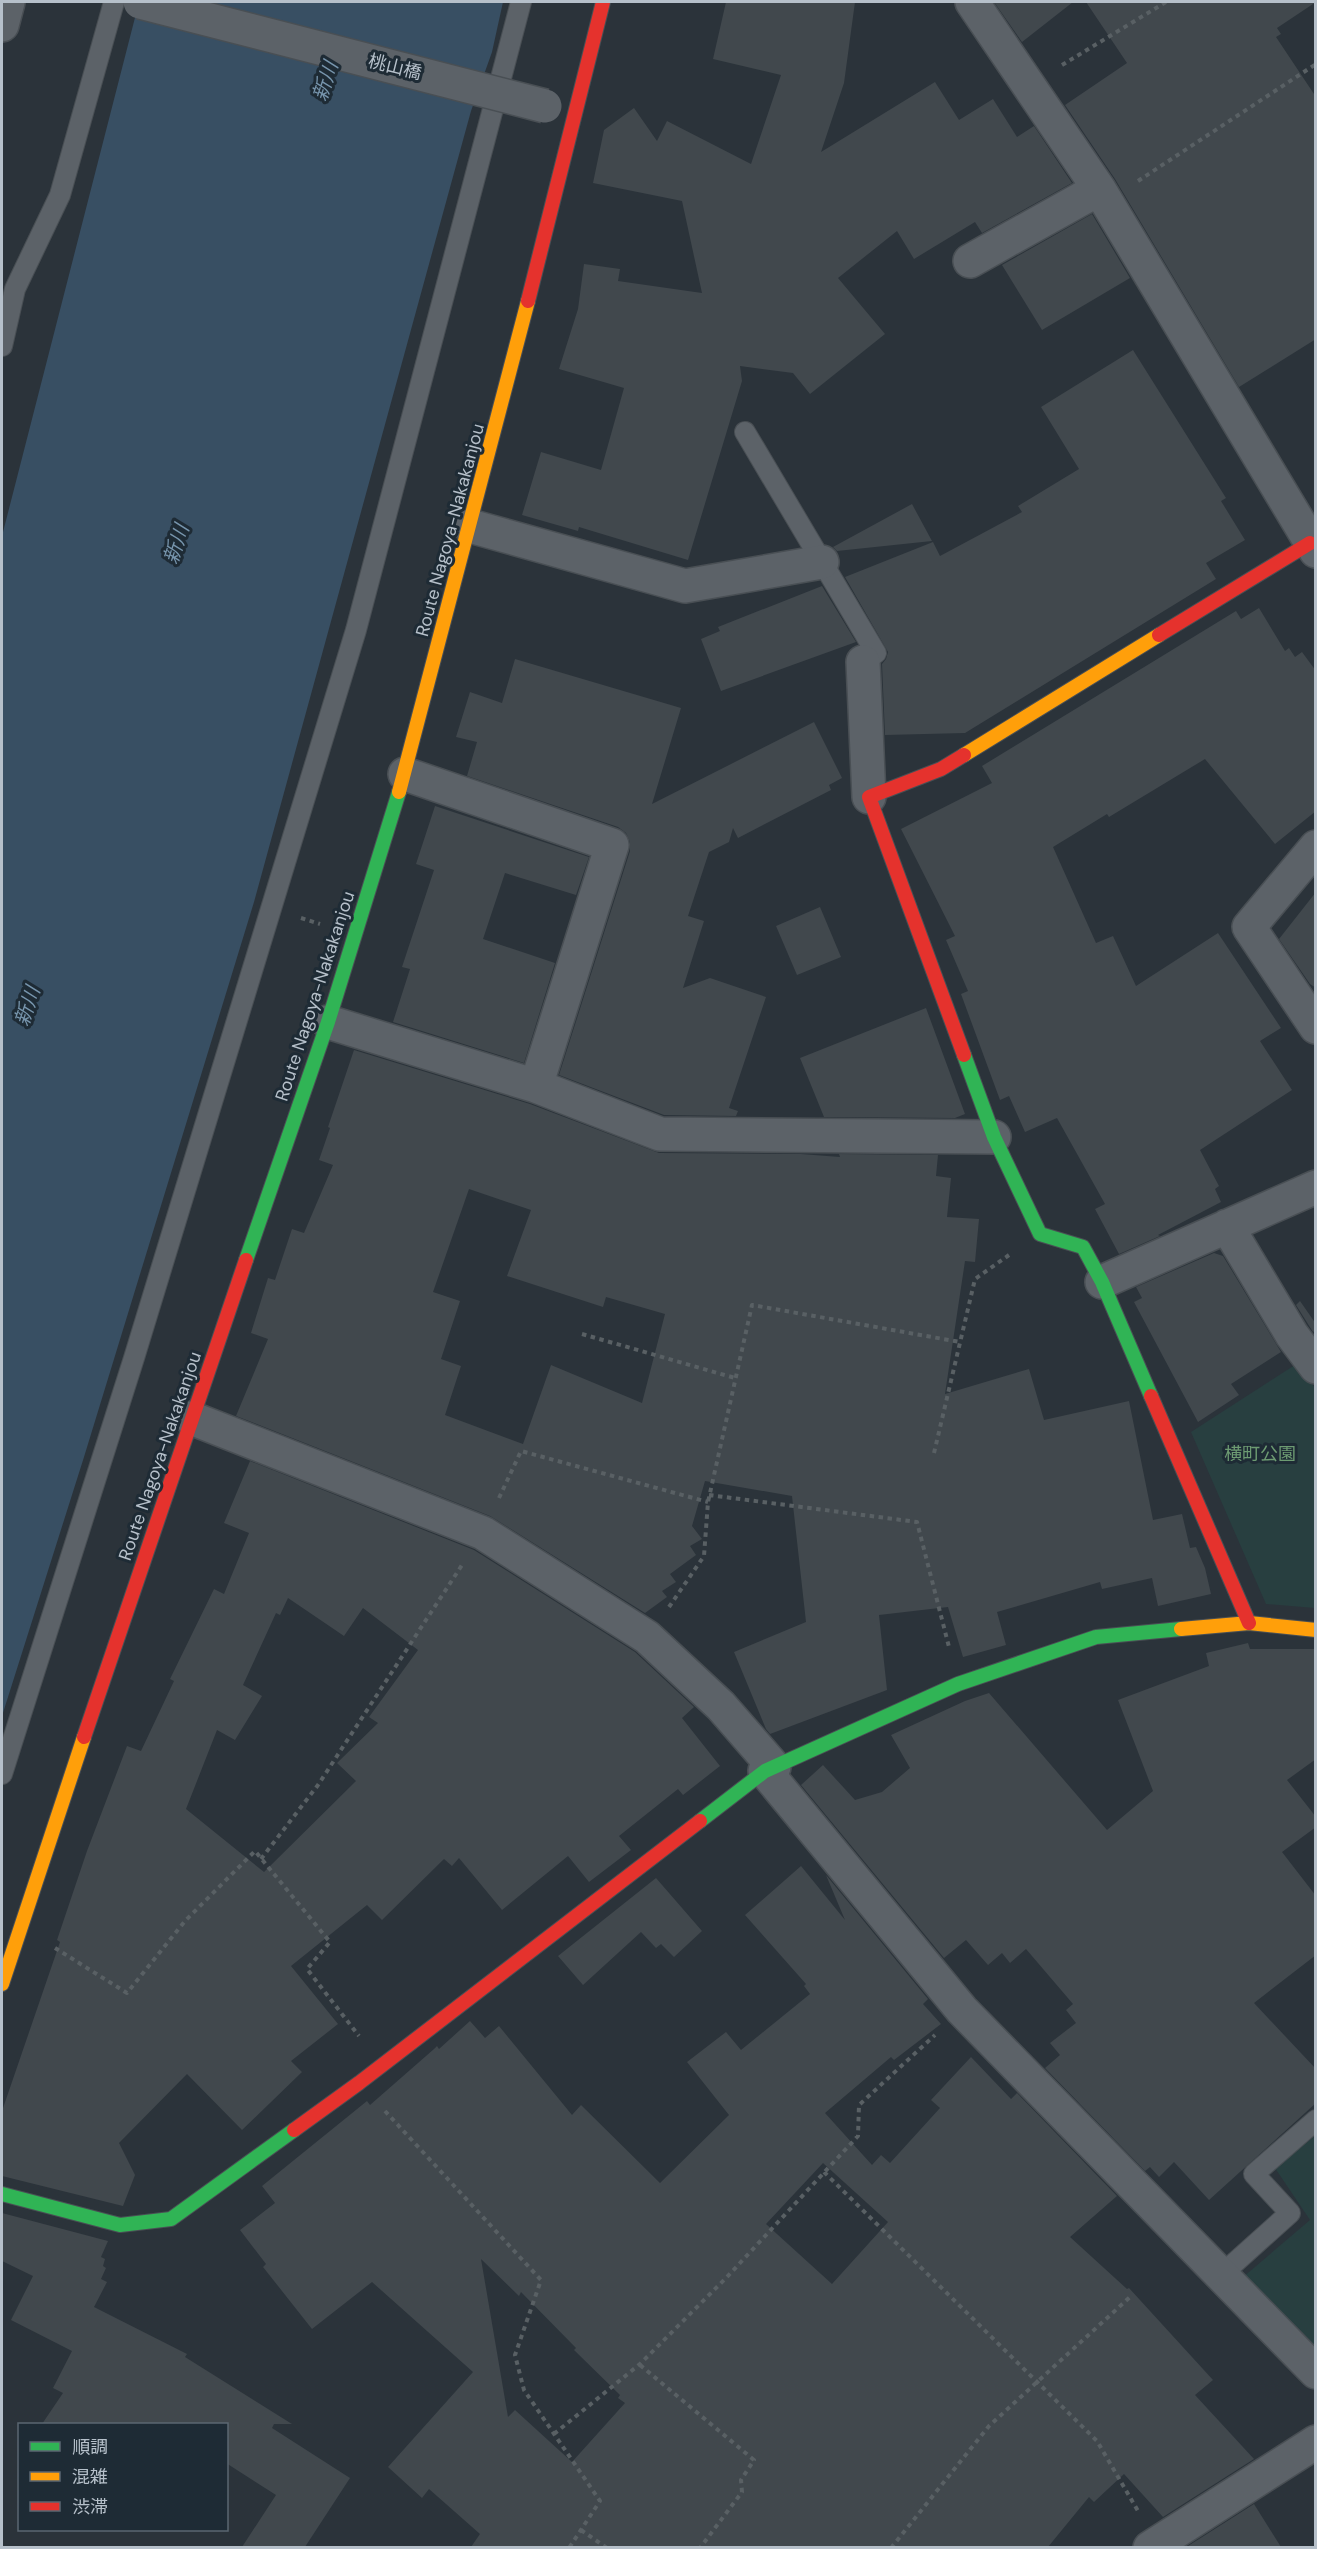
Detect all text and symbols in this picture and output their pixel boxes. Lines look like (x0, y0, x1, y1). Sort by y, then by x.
street label: 桃山橋 (366, 49, 424, 85)
water label: 新川 (306, 56, 344, 104)
street label: Route Nagoya-Nakakanjou (410, 421, 490, 639)
water label: 新川 (157, 519, 195, 567)
street label: Route Nagoya-Nakakanjou (270, 888, 360, 1104)
water label: 新川 (8, 981, 46, 1029)
street label: Route Nagoya-Nakakanjou (113, 1348, 207, 1564)
park label: 横町公園 (1224, 1442, 1296, 1466)
legend (18, 2423, 228, 2531)
text: 順調 (72, 2435, 108, 2459)
text: 混雑 (72, 2465, 108, 2489)
text: 渋滞 (72, 2495, 108, 2519)

